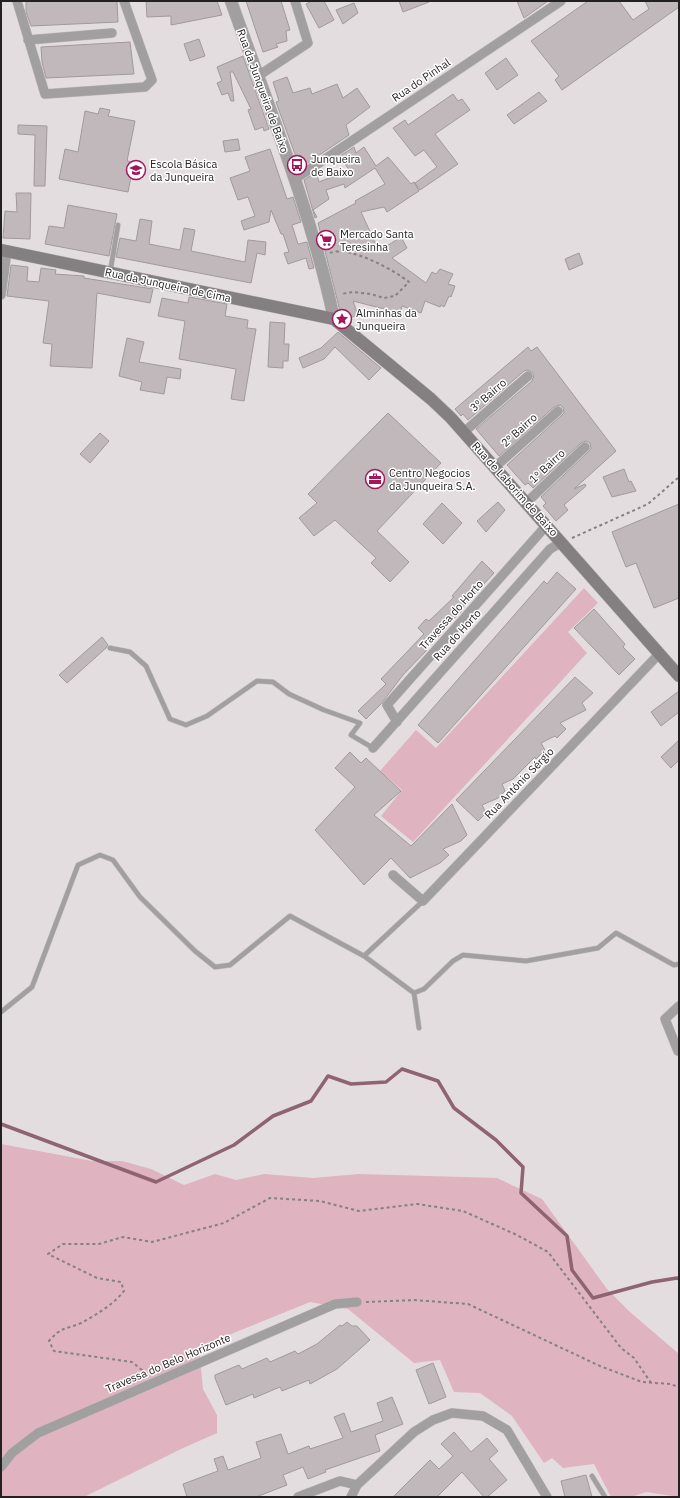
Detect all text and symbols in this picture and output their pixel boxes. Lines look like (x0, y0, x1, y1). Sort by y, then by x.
street label: Rua da Junqueira de Baixo (234, 27, 292, 155)
street label: Rua do Pinhal (389, 55, 453, 105)
place label: Junqueira de Baixo (311, 152, 361, 179)
bus stop icon: Junqueira de Baixo (286, 154, 308, 176)
place label: Escola Básica da Junqueira (150, 157, 218, 184)
school or university icon: Escola Básica da Junqueira (125, 159, 147, 181)
place label: Mercado Santa Teresinha (340, 227, 414, 254)
supermarket icon: Mercado Santa Teresinha (315, 229, 337, 251)
street label: Rua da Junqueira de Cima (104, 265, 233, 305)
place label: Alminhas da Junqueira (356, 306, 417, 333)
place icon: Alminhas da Junqueira (331, 308, 353, 330)
street label: 3º Bairro (467, 375, 509, 415)
street label: 2º Bairro (498, 410, 540, 450)
street label: Rua de Laborim de Baixo (469, 439, 561, 539)
street label: 1º Bairro (526, 446, 568, 486)
place label: Centro Negocios da Junqueira S.A. (389, 466, 476, 493)
office icon: Centro Negocios da Junqueira S.A. (364, 468, 386, 490)
street label: Travessa do Horto (416, 577, 486, 653)
street label: Rua do Horto (430, 606, 484, 664)
street label: Rua António Sérgio (481, 744, 557, 822)
street label: Travessa do Belo Horizonte (104, 1330, 232, 1396)

